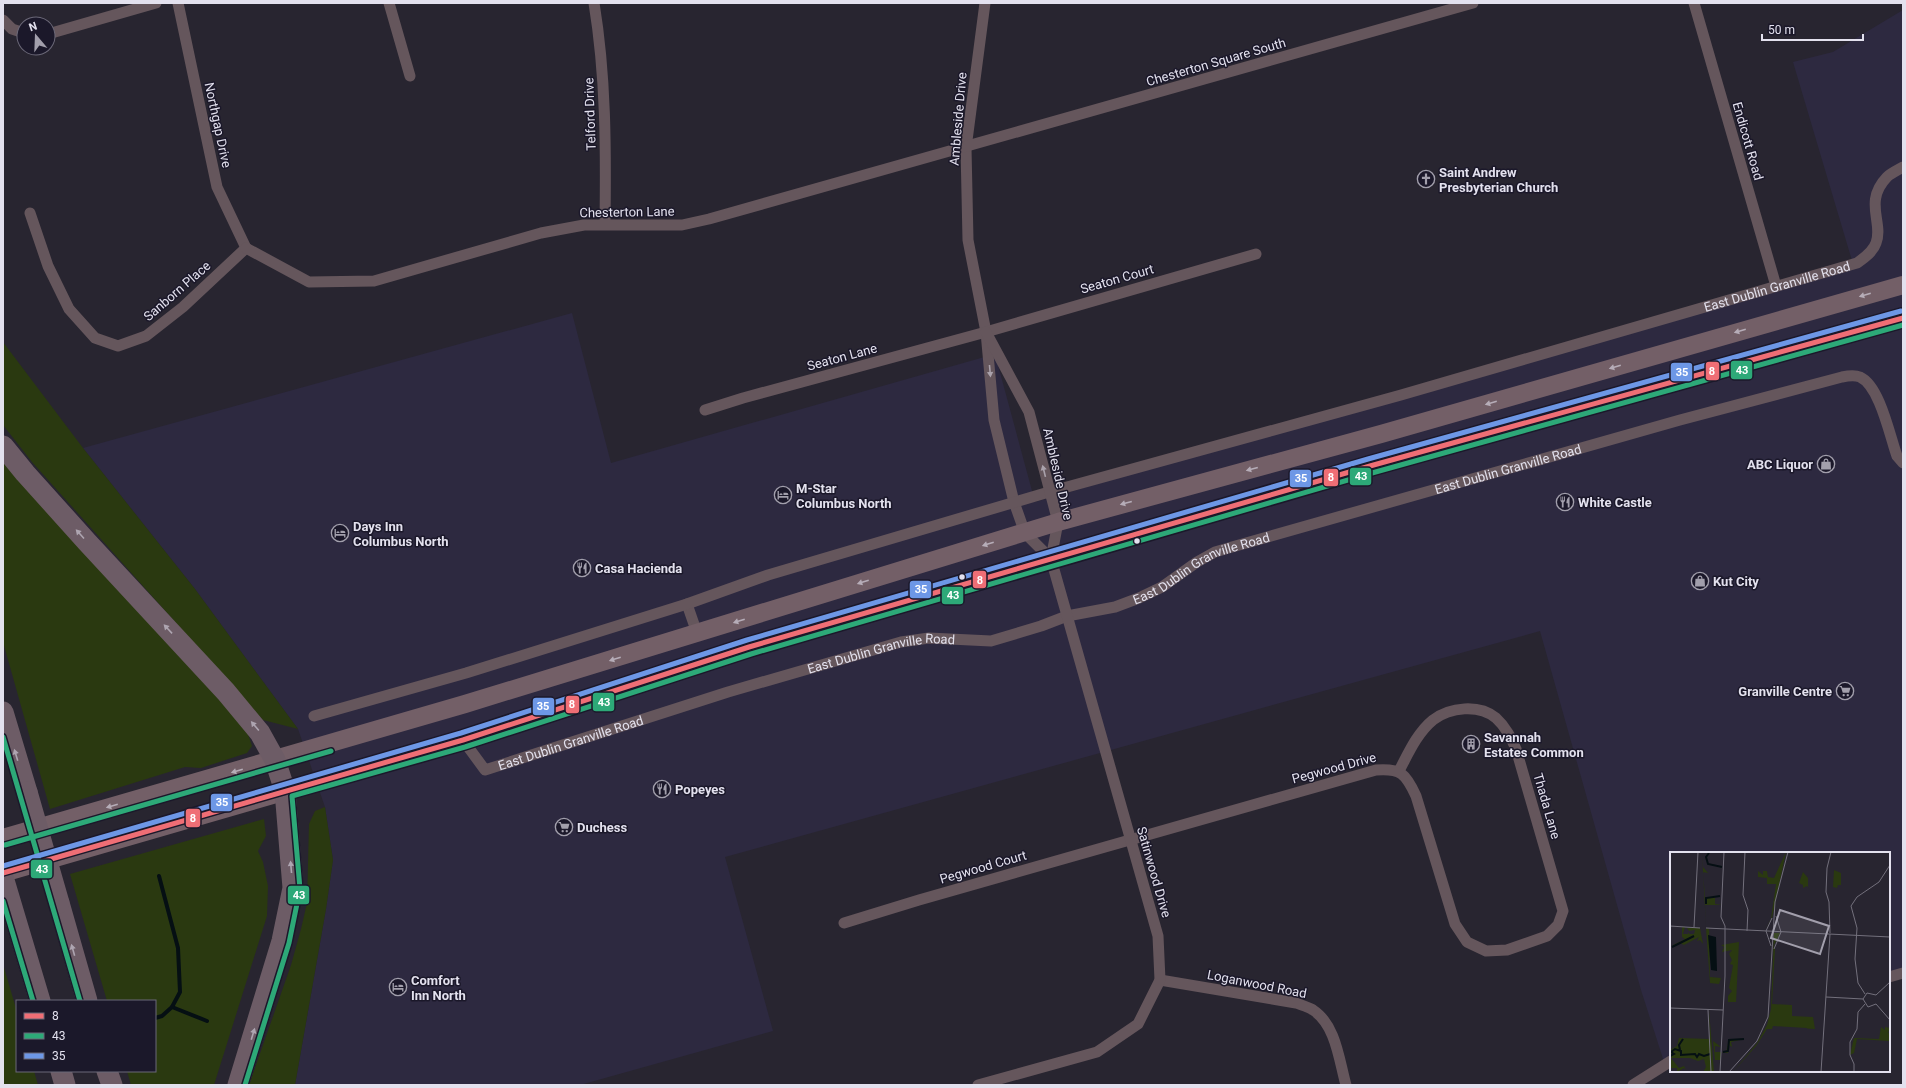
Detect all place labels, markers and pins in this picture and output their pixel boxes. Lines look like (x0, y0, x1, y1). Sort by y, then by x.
place label: Saint Andrew Presbyterian Church (1439, 165, 1558, 195)
church icon: Saint Andrew Presbyterian Church (1416, 169, 1436, 189)
shop icon: ABC Liquor (1816, 454, 1836, 474)
place label: ABC Liquor (1747, 457, 1813, 472)
place label: M-Star Columbus North (796, 481, 892, 511)
hotel icon: M-Star Columbus North (773, 485, 793, 505)
restaurant icon: White Castle (1555, 492, 1575, 512)
place label: White Castle (1578, 495, 1652, 510)
place label: Days Inn Columbus North (353, 519, 449, 549)
hotel icon: Days Inn Columbus North (330, 523, 350, 543)
unlabelled marker (1132, 536, 1142, 546)
restaurant icon: Casa Hacienda (572, 558, 592, 578)
place label: Casa Hacienda (595, 561, 682, 576)
shop icon: Kut City (1690, 571, 1710, 591)
unlabelled marker (957, 572, 967, 582)
place label: Kut City (1713, 574, 1759, 589)
supermarket icon: Granville Centre (1835, 681, 1855, 701)
place label: Granville Centre (1738, 684, 1832, 699)
place label: Savannah Estates Common (1484, 730, 1584, 760)
building icon: Savannah Estates Common (1461, 734, 1481, 754)
restaurant icon: Popeyes (652, 779, 672, 799)
place label: Popeyes (675, 782, 725, 797)
supermarket icon: Duchess (554, 817, 574, 837)
place label: Duchess (577, 820, 627, 835)
place label: Comfort Inn North (411, 973, 466, 1003)
hotel icon: Comfort Inn North (388, 977, 408, 997)

